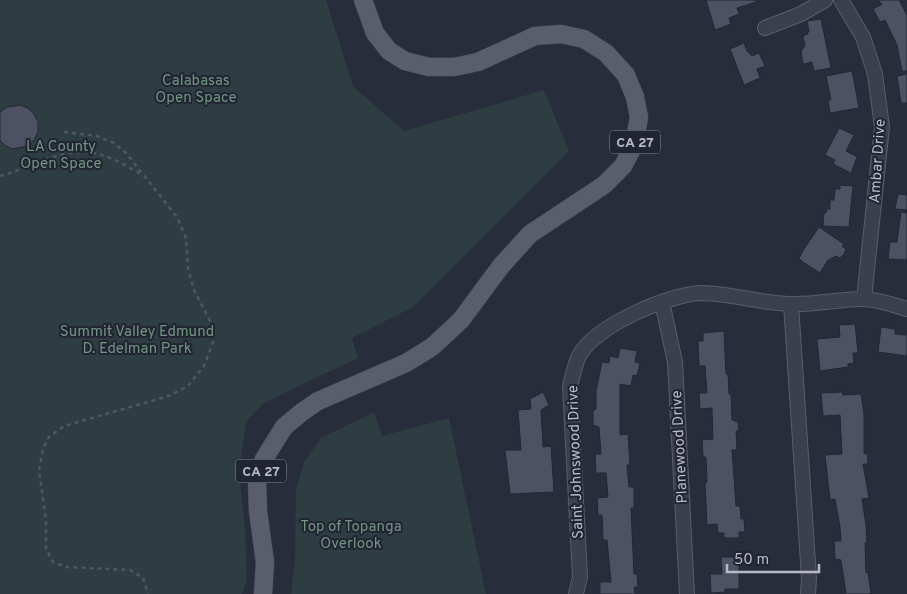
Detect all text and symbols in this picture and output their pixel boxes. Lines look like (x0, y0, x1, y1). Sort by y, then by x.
park label: Calabasas Open Space (155, 72, 237, 108)
street label: Ambar Drive (866, 118, 891, 204)
road number: CA 27 (610, 130, 660, 154)
park label: LA County Open Space (20, 138, 102, 174)
park label: Summit Valley Edmund D. Edelman Park (60, 323, 214, 359)
street label: Saint Johnswood Drive (564, 385, 589, 539)
street label: Planewood Drive (668, 390, 693, 504)
road number: CA 27 (236, 460, 286, 482)
park label: Top of Topanga Overlook (300, 518, 402, 554)
scale bar (727, 542, 820, 574)
text: 50 m (734, 551, 769, 570)

